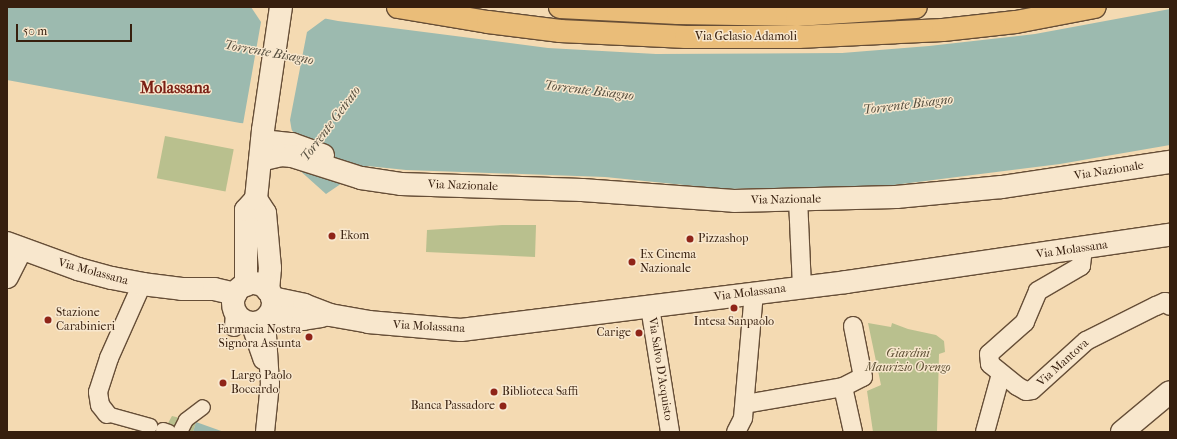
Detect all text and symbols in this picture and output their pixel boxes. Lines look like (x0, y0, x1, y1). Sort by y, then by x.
scale bar (18, 16, 134, 42)
text: 50 m (23, 24, 47, 38)
street label: Via Gelasio Adamoli (695, 30, 797, 44)
water label: Torrente Bisagno (223, 37, 315, 69)
district label: Molassana (140, 78, 210, 98)
water label: Torrente Bisagno (543, 78, 635, 104)
water label: Torrente Geirato (298, 83, 364, 165)
water label: Torrente Bisagno (862, 92, 954, 118)
street label: Via Nazionale (1073, 158, 1145, 184)
street label: Via Nazionale (428, 178, 498, 194)
street label: Via Nazionale (751, 192, 821, 208)
place label: Ekom (340, 229, 369, 243)
marker: Ekom (327, 231, 337, 241)
place label: Pizzashop (698, 232, 749, 246)
marker: Pizzashop (685, 234, 695, 244)
street label: Via Molassana (1035, 238, 1109, 262)
place label: Ex Cinema Nazionale (640, 248, 696, 276)
street label: Via Molassana (56, 256, 130, 288)
marker: Ex Cinema Nazionale (627, 257, 637, 267)
street label: Via Molassana (713, 281, 787, 305)
marker: Intesa Sanpaolo (729, 303, 739, 313)
place label: Stazione Carabinieri (56, 306, 115, 334)
marker: Stazione Carabinieri (43, 315, 53, 325)
place label: Intesa Sanpaolo (694, 315, 774, 329)
street label: Via Salvo D'Acquisto (645, 316, 675, 422)
street label: Via Molassana (393, 318, 465, 336)
place label: Farmacia Nostra Signora Assunta (217, 323, 301, 351)
place label: Carige (596, 326, 631, 340)
marker: Carige (634, 328, 644, 338)
marker: Farmacia Nostra Signora Assunta (304, 332, 314, 342)
street label: Via Mantova (1034, 336, 1092, 390)
park label: Giardini Maurizio Orengo (865, 347, 951, 375)
place label: Largo Paolo Boccardo (231, 369, 292, 397)
marker: Largo Paolo Boccardo (218, 378, 228, 388)
place label: Biblioteca Saffi (502, 385, 578, 399)
marker: Biblioteca Saffi (489, 387, 499, 397)
place label: Banca Passadore (411, 399, 495, 413)
marker: Banca Passadore (498, 401, 508, 411)

